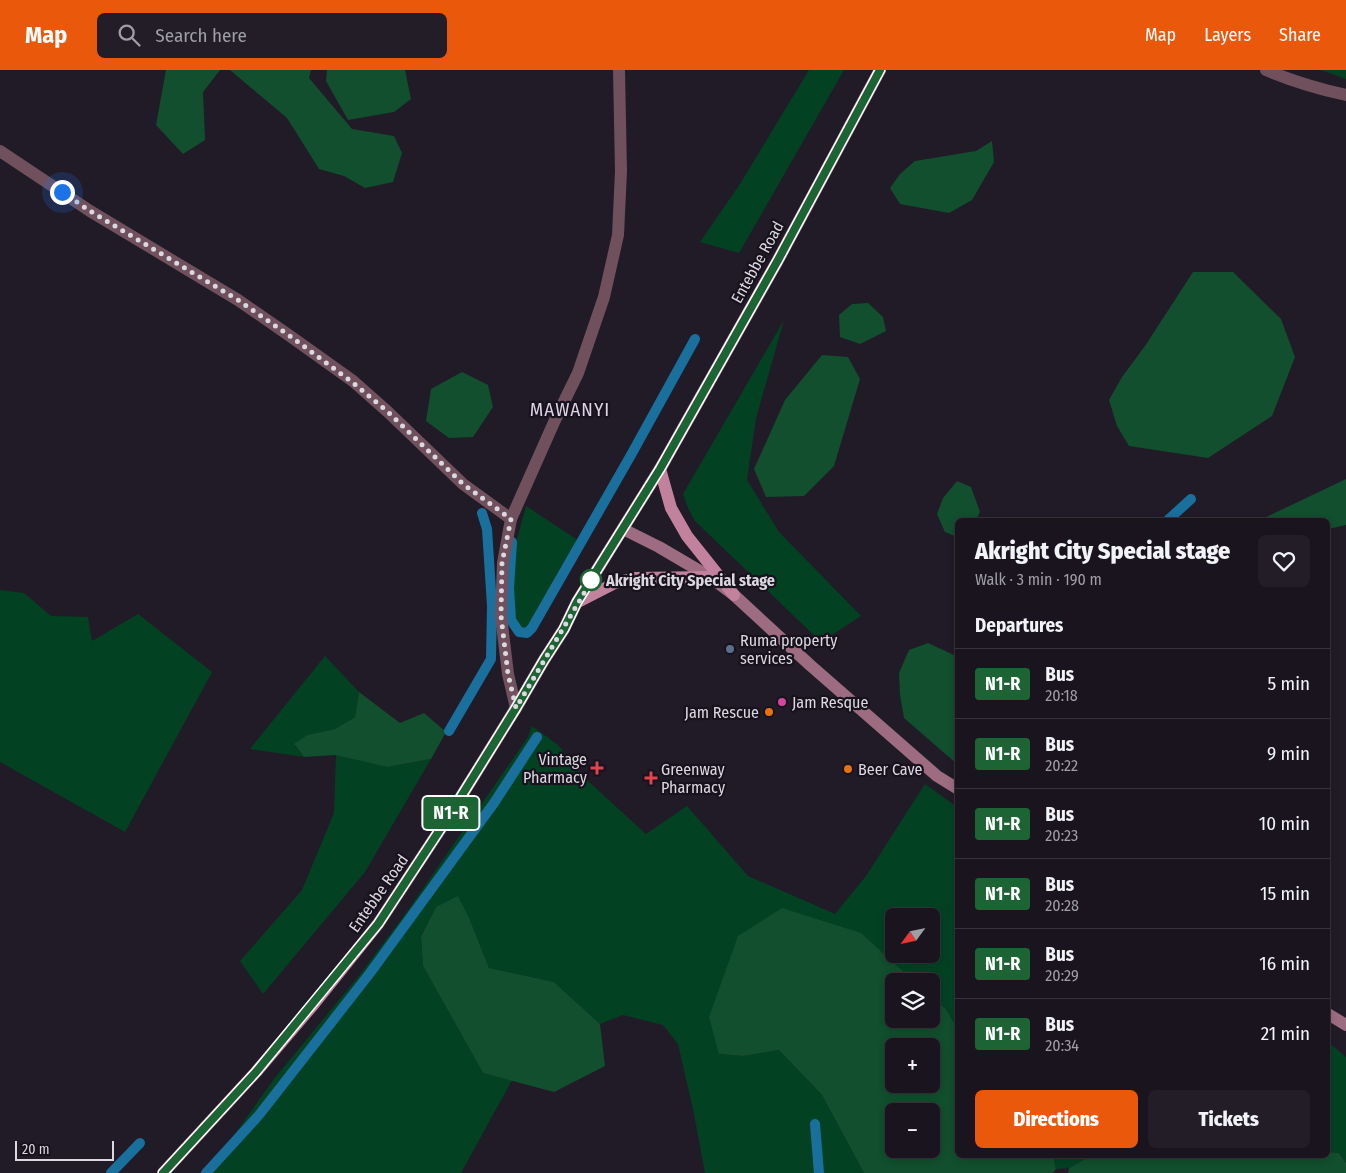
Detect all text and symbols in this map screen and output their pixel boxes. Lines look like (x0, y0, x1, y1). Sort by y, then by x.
search box (97, 13, 447, 58)
text: Map (25, 21, 67, 49)
icon: search (115, 21, 143, 49)
text: Search here (155, 24, 247, 47)
text: Map (1145, 24, 1176, 46)
text: Layers (1204, 24, 1251, 46)
text: Share (1279, 24, 1321, 46)
your location (50, 180, 75, 205)
street label: Entebbe Road (727, 218, 788, 306)
district label: MAWANYI (530, 398, 610, 421)
button: heart (1258, 535, 1310, 587)
text: Akright City Special stage (975, 537, 1230, 565)
marker: Akright City Special stage (580, 569, 602, 591)
text: Walk · 3 min · 190 m (975, 570, 1102, 589)
place label: Akright City Special stage (605, 571, 775, 590)
text: Departures (975, 614, 1063, 637)
place label: Ruma property services (740, 631, 838, 668)
marker: Ruma property services (724, 643, 736, 655)
text: Bus (1045, 663, 1074, 686)
text: 5 min (1267, 672, 1310, 695)
text: N1-R (985, 673, 1020, 695)
text: 20:18 (1045, 686, 1078, 705)
place label: Jam Resque (792, 693, 868, 712)
marker: Jam Resque (776, 696, 788, 708)
place label: Jam Rescue (685, 703, 759, 722)
marker: Jam Rescue (763, 706, 775, 718)
text: Bus (1045, 733, 1074, 756)
text: 9 min (1267, 742, 1310, 765)
text: N1-R (985, 743, 1020, 765)
place label: Vintage Pharmacy (523, 750, 588, 787)
text: 20:22 (1045, 756, 1078, 775)
place label: Greenway Pharmacy (661, 760, 726, 797)
place label: Beer Cave (858, 760, 923, 779)
marker: Vintage Pharmacy (591, 762, 603, 774)
marker: Beer Cave (842, 763, 854, 775)
marker: Greenway Pharmacy (645, 772, 657, 784)
line badge: N1-R (416, 797, 486, 829)
text: N1-R (433, 802, 469, 824)
text: Bus (1045, 803, 1074, 826)
text: 10 min (1259, 812, 1310, 835)
text: N1-R (985, 813, 1020, 835)
text: 20:23 (1045, 826, 1078, 845)
street label: Entebbe Road (345, 851, 412, 936)
text: Bus (1045, 873, 1074, 896)
text: 15 min (1260, 882, 1310, 905)
text: N1-R (985, 883, 1020, 905)
text: 20:28 (1045, 896, 1079, 915)
north arrow (885, 908, 940, 962)
map controls (885, 908, 940, 1158)
text: Bus (1045, 943, 1074, 966)
text: 16 min (1259, 952, 1310, 975)
text: N1-R (985, 953, 1020, 975)
text: 20:29 (1045, 966, 1079, 985)
button: layers (885, 973, 940, 1028)
text: Bus (1045, 1013, 1074, 1036)
text: 21 min (1261, 1022, 1310, 1045)
text: N1-R (985, 1023, 1020, 1045)
text: 20:34 (1045, 1036, 1079, 1055)
button: + (885, 1038, 940, 1093)
button: Directions (975, 1090, 1138, 1148)
button: Tickets (1148, 1090, 1310, 1148)
button: − (885, 1103, 940, 1158)
scale bar (15, 1138, 114, 1161)
text: 20 m (22, 1141, 50, 1158)

